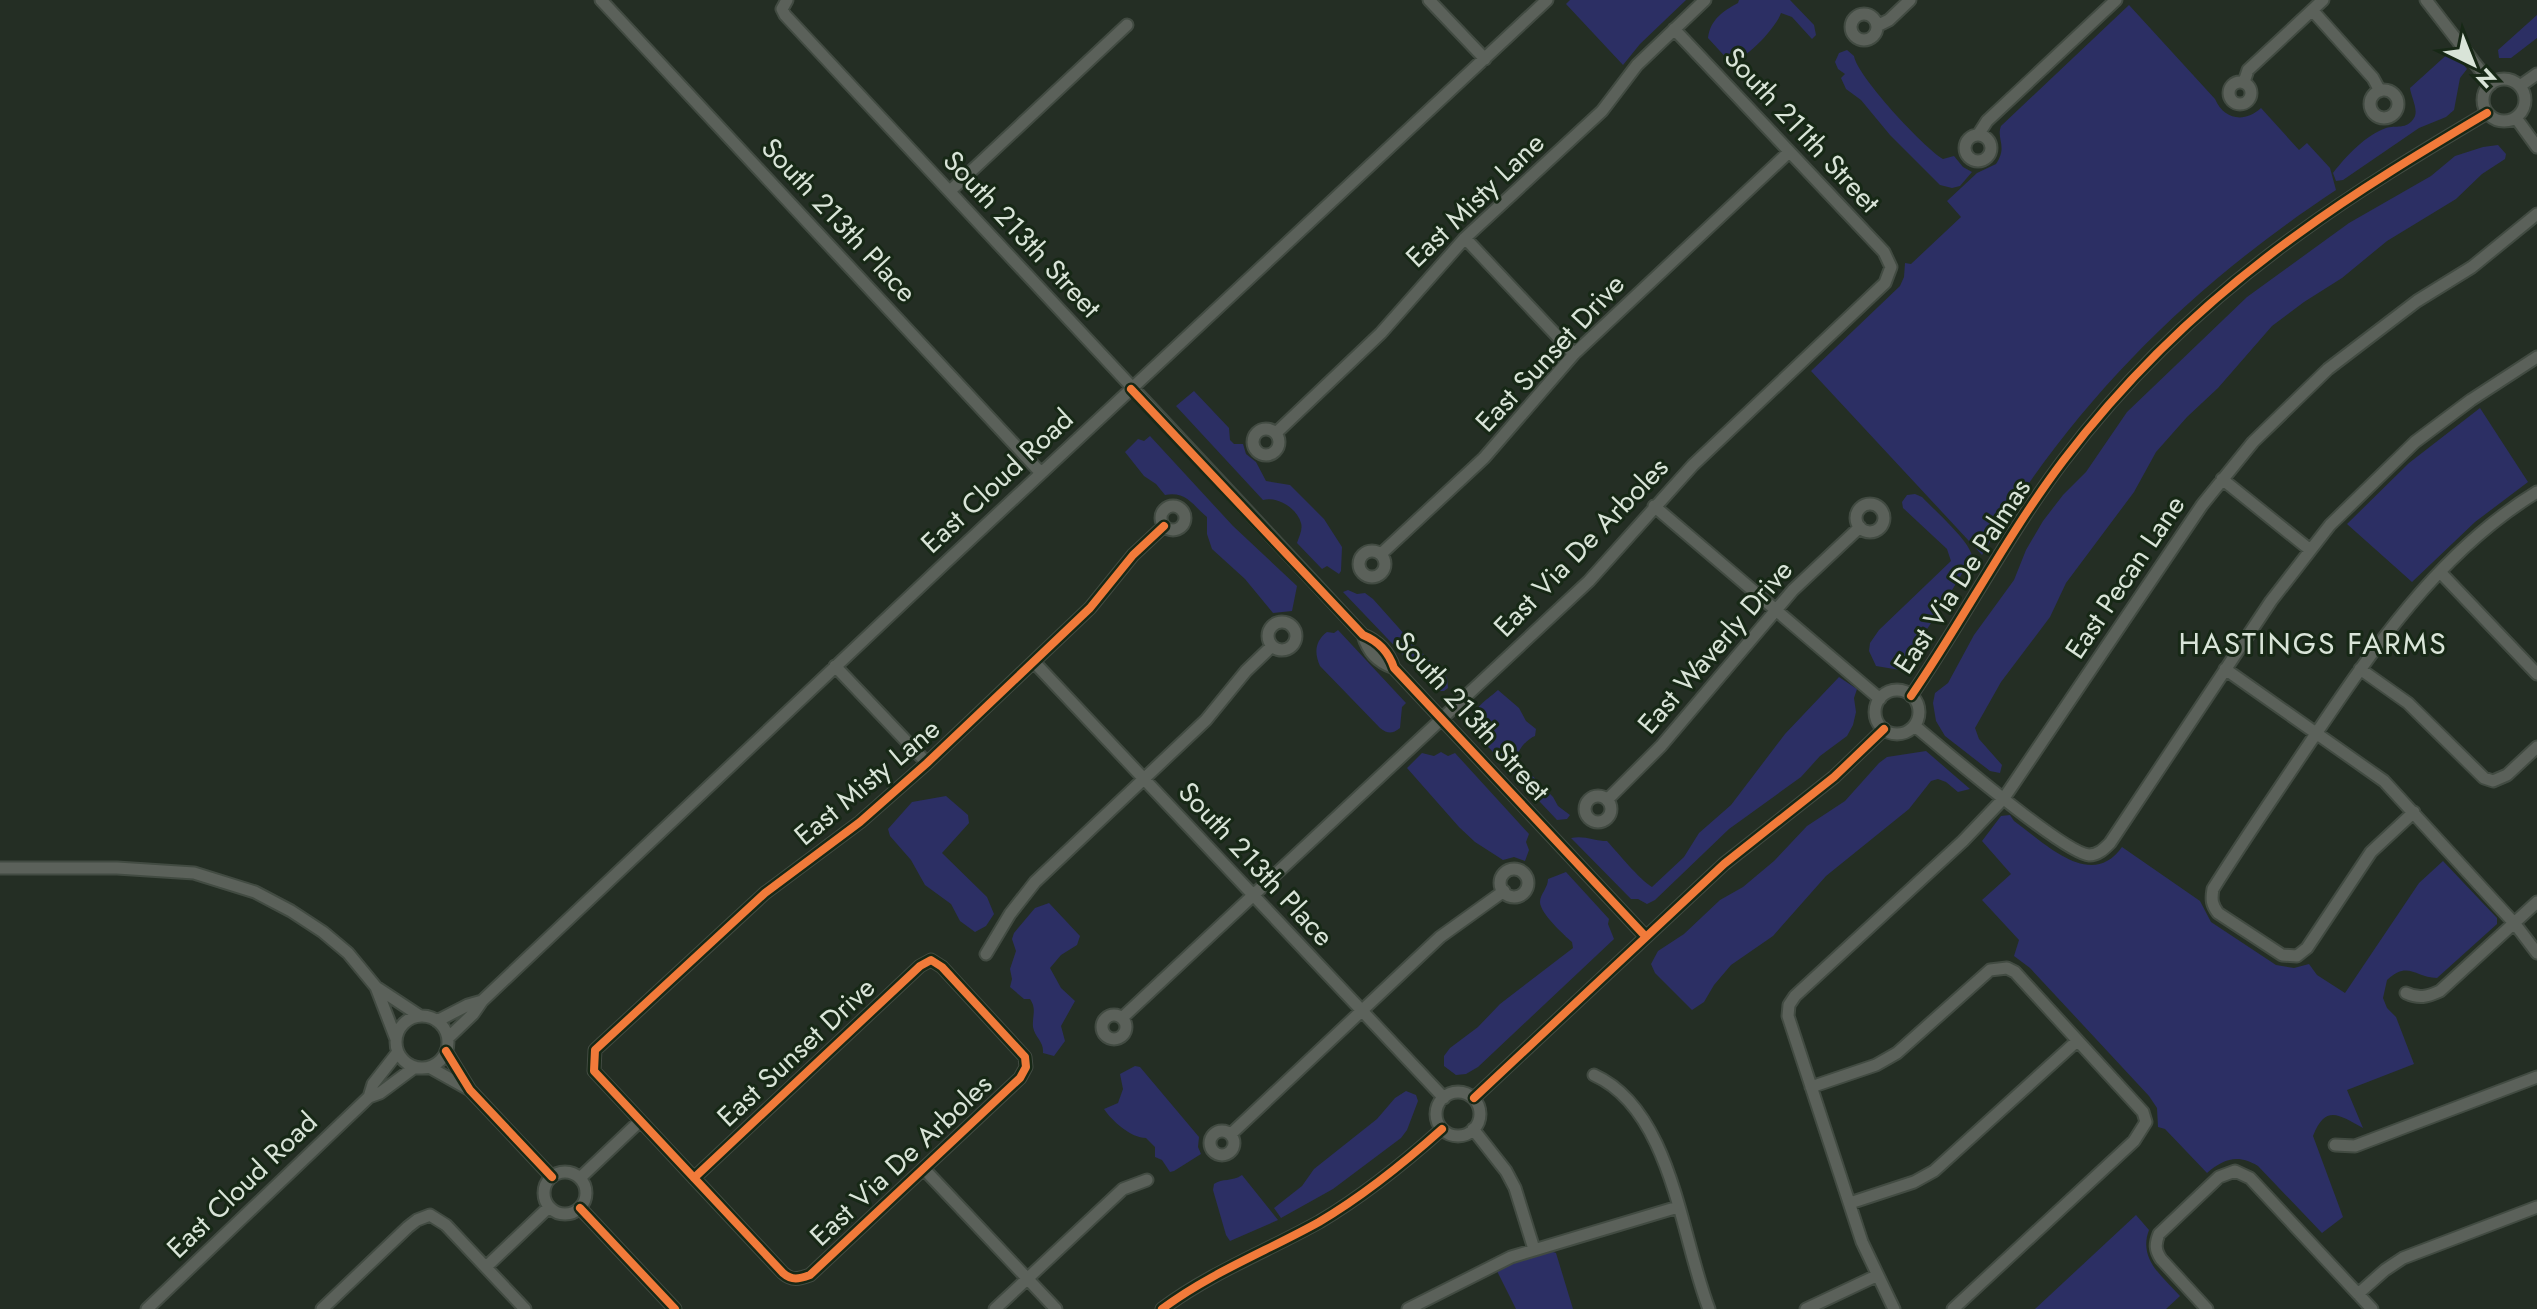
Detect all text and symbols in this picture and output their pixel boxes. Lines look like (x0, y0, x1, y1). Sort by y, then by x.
north arrow (2433, 24, 2513, 104)
street label: South 211th Street (1714, 38, 1890, 222)
text: N (2469, 61, 2504, 96)
street label: East Misty Lane (1396, 123, 1554, 277)
street label: South 213th Place (752, 129, 926, 311)
street label: South 213th Street (933, 141, 1111, 327)
street label: East Sunset Drive (1466, 265, 1634, 441)
street label: East Cloud Road (911, 399, 1083, 563)
street label: East Via De Arboles (1484, 448, 1678, 646)
street label: East Via De Palmas (1883, 470, 2041, 682)
street label: East Pecan Lane (2055, 487, 2195, 667)
street label: East Waverly Drive (1628, 551, 1802, 743)
street label: South 213th Street (1385, 622, 1560, 810)
district label: HASTINGS FARMS (2178, 622, 2448, 665)
street label: East Misty Lane (785, 709, 949, 855)
street label: South 213th Place (1169, 773, 1343, 955)
street label: East Sunset Drive (708, 968, 884, 1136)
street label: East Via De Arboles (801, 1064, 1001, 1256)
street label: East Cloud Road (157, 1102, 327, 1268)

